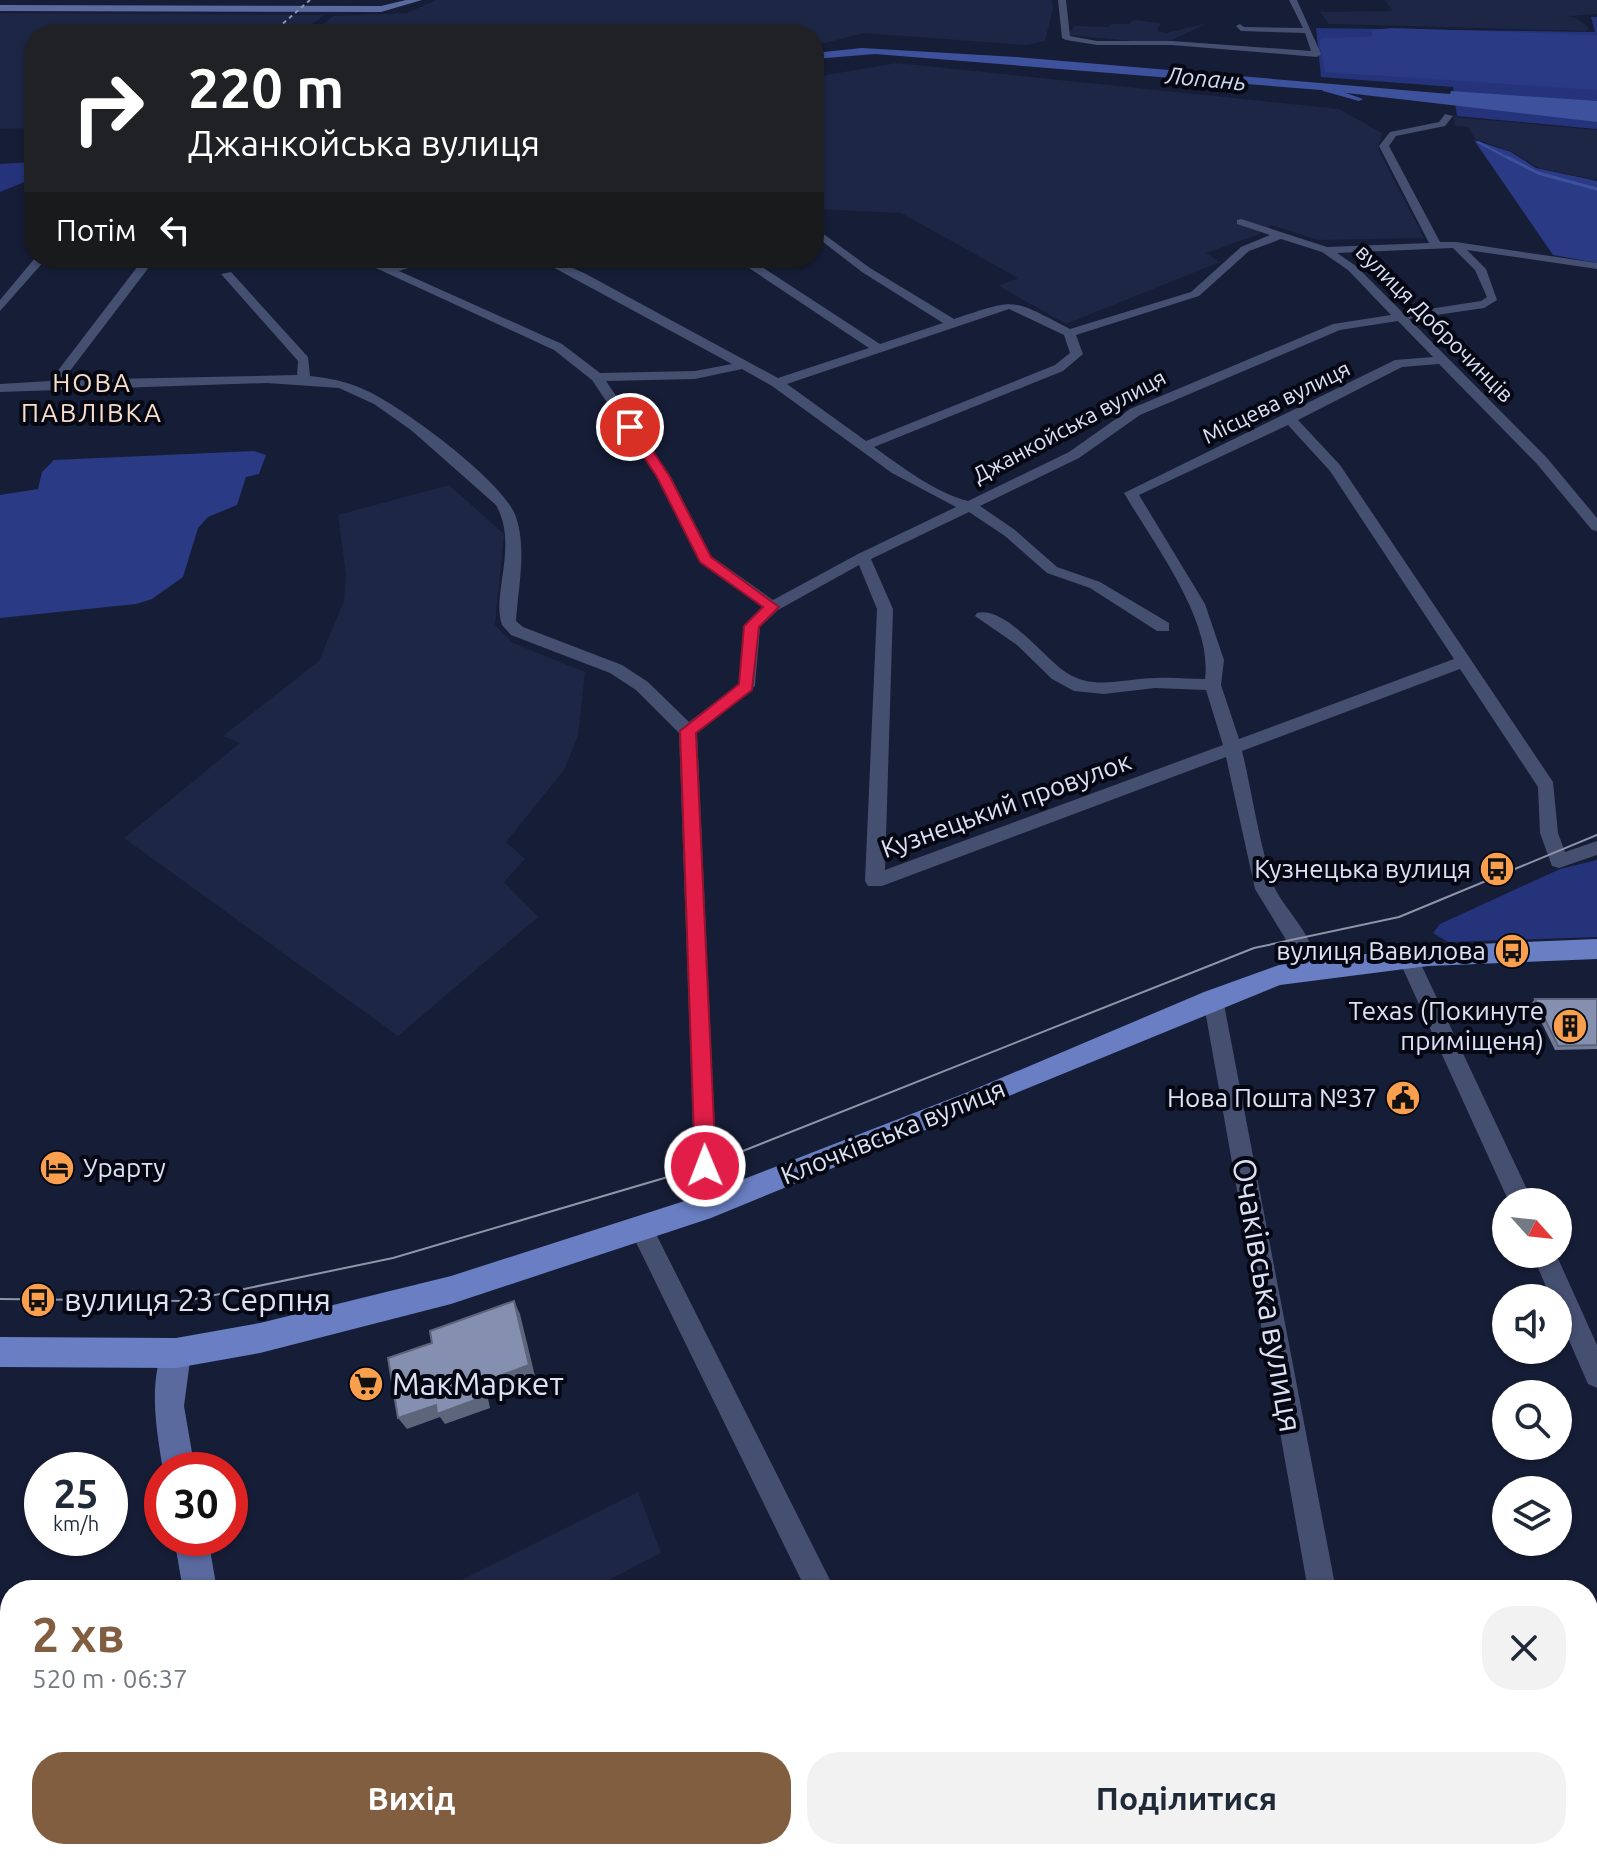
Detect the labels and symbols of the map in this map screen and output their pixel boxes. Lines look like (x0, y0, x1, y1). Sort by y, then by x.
water label: Лопань (1164, 61, 1247, 95)
street label: вулиця Доброчинців (1351, 239, 1519, 407)
street label: Місцева вулиця (1198, 355, 1354, 448)
street label: Джанкойська вулиця (968, 364, 1170, 487)
district label: НОВА ПАВЛІВКА (21, 368, 163, 427)
pin (596, 393, 664, 461)
street label: Кузнецький провулок (877, 746, 1135, 863)
bus stop icon: Кузнецька вулиця (1478, 850, 1516, 888)
place label: Кузнецька вулиця (1254, 854, 1471, 883)
bus stop icon: вулиця Вавилова (1493, 932, 1531, 970)
place label: вулиця Вавилова (1276, 936, 1486, 965)
place label: Texas (Покинуте приміщеня) (1349, 996, 1544, 1055)
building icon: Texas (Покинуте приміщеня) (1551, 1007, 1589, 1045)
street label: Клочківська вулиця (777, 1073, 1009, 1190)
public building icon: Нова Пошта №37 (1384, 1079, 1422, 1117)
place label: Нова Пошта №37 (1167, 1083, 1377, 1112)
position arrow (663, 1124, 747, 1208)
hotel icon: Урарту (38, 1149, 76, 1187)
place label: Урарту (83, 1153, 166, 1182)
street label: Очаківська вулиця (1226, 1155, 1310, 1435)
north arrow (1492, 1188, 1572, 1268)
bus stop icon: вулиця 23 Серпня (19, 1281, 57, 1319)
place label: вулиця 23 Серпня (64, 1281, 331, 1317)
supermarket icon: МакМаркет (347, 1365, 385, 1403)
place label: МакМаркет (392, 1365, 564, 1401)
speed limit sign: 30 (144, 1452, 248, 1556)

